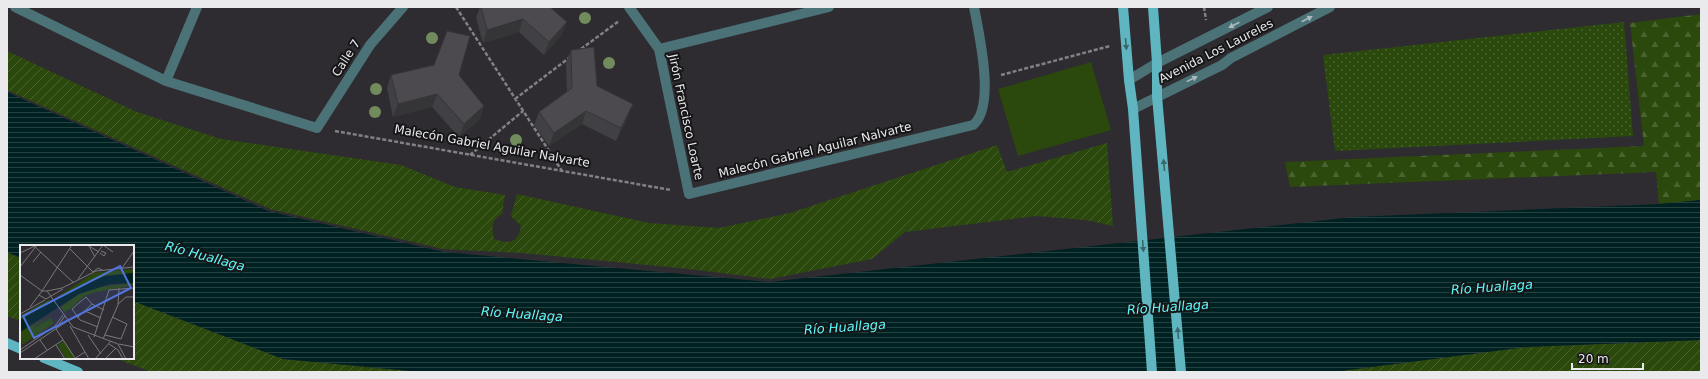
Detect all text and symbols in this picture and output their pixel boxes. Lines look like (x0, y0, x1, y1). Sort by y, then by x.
one-way arrow (1301, 15, 1313, 22)
street label: Avenida Los Laureles (1157, 16, 1275, 86)
one-way arrow (1228, 21, 1239, 28)
street label: Calle 7 (329, 37, 363, 79)
one-way arrow (1122, 38, 1129, 50)
street label: Jirón Francisco Loarte (666, 52, 706, 181)
one-way arrow (1186, 76, 1198, 82)
street label: Malecón Gabriel Aguilar Nalvarte (717, 119, 913, 181)
street label: Malecón Gabriel Aguilar Nalvarte (393, 122, 591, 170)
one-way arrow (1160, 159, 1167, 171)
water label: Río Huallaga (163, 238, 247, 274)
one-way arrow (1139, 240, 1146, 252)
inset map (20, 245, 134, 359)
water label: Río Huallaga (1451, 277, 1534, 297)
water label: Río Huallaga (1127, 297, 1210, 317)
water label: Río Huallaga (481, 304, 564, 324)
water label: Río Huallaga (804, 317, 887, 337)
one-way arrow (1175, 327, 1181, 339)
scale bar (1572, 345, 1643, 371)
text: 20 m (1578, 352, 1609, 366)

